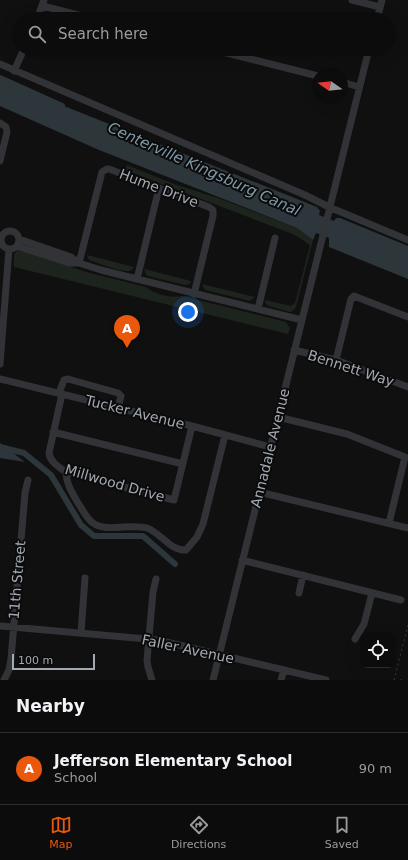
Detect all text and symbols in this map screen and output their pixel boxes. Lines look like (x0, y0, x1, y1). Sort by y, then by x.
search box (12, 12, 396, 56)
icon: search (26, 23, 48, 45)
text: Search here (58, 25, 148, 43)
north arrow (312, 68, 348, 104)
water label: Centerville Kingsburg Canal (105, 118, 304, 220)
street label: Hume Drive (117, 166, 201, 210)
your location (178, 302, 198, 322)
pin: A (114, 315, 140, 348)
street label: Bennett Way (306, 347, 396, 389)
street label: Annadale Avenue (247, 387, 293, 509)
street label: Tucker Avenue (83, 392, 186, 432)
street label: Millwood Drive (63, 461, 167, 505)
street label: 11th Street (6, 539, 28, 620)
street label: Faller Avenue (140, 631, 236, 667)
map controls (360, 632, 396, 668)
button: locate (360, 632, 396, 668)
scale bar (12, 652, 95, 671)
text: 100 m (18, 654, 53, 667)
text: Nearby (16, 696, 85, 716)
text: Jefferson Elementary School (54, 752, 292, 770)
text: A (24, 761, 34, 776)
text: 90 m (359, 761, 392, 776)
text: School (54, 770, 97, 785)
tab: Map (49, 814, 72, 851)
tab: Directions (171, 814, 226, 851)
tab: Saved (325, 814, 359, 851)

